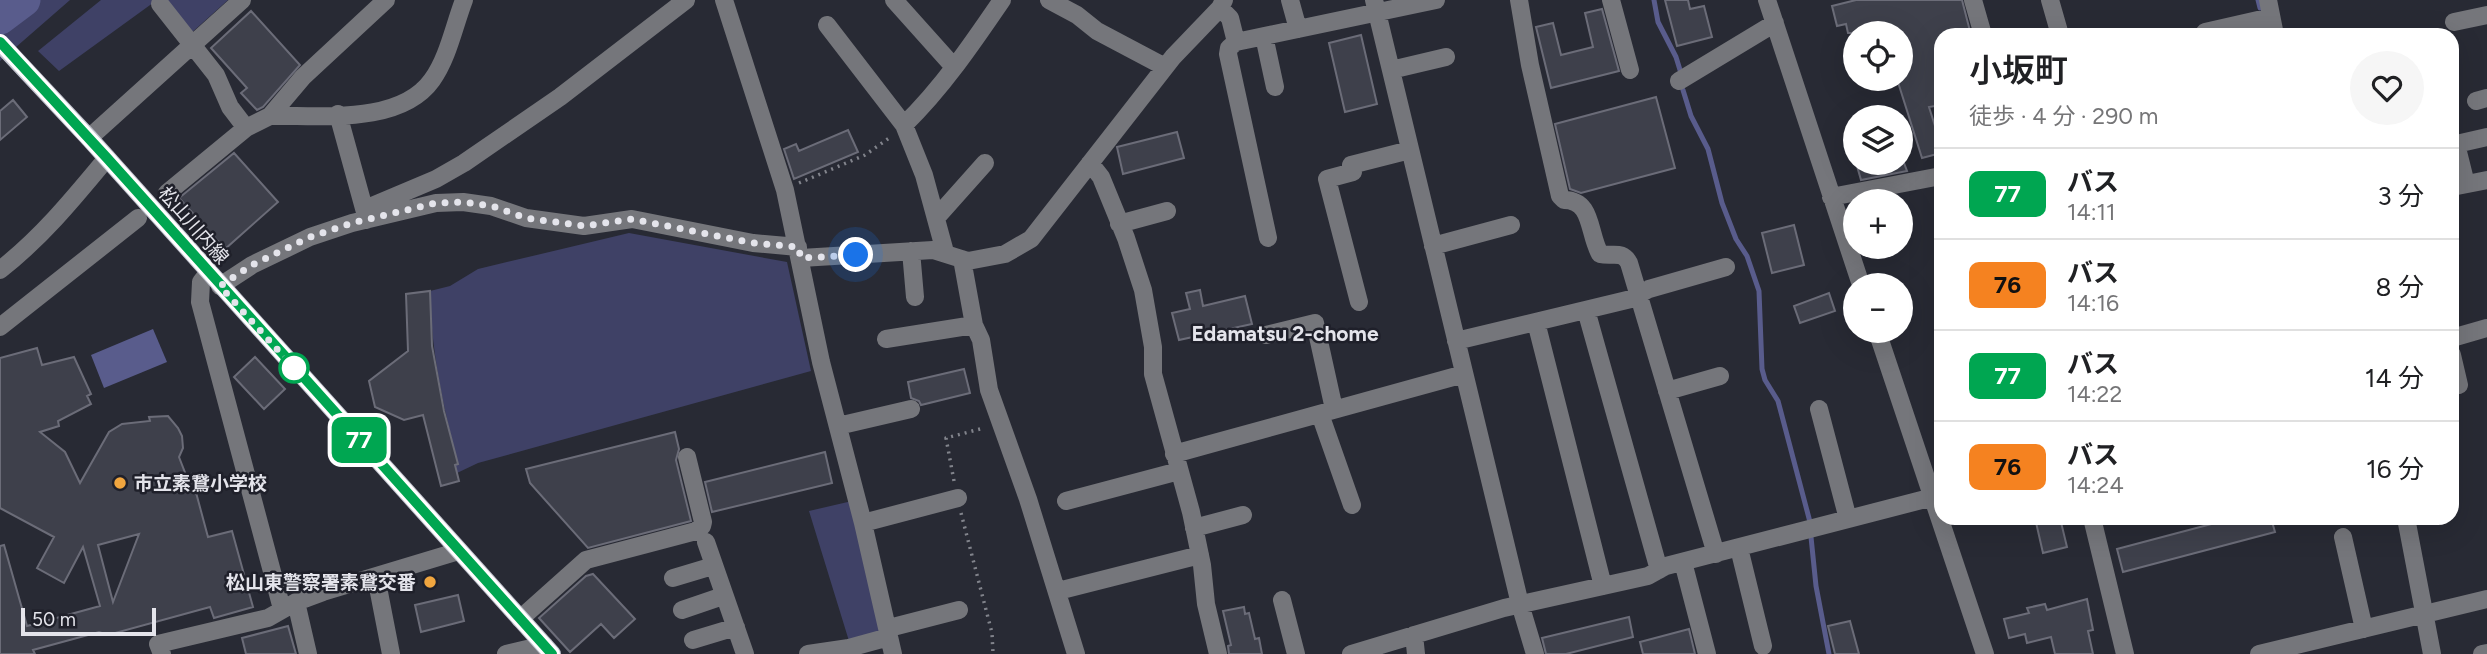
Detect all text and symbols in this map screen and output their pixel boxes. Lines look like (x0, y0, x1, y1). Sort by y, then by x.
map controls (1843, 21, 1913, 343)
button: locate (1843, 21, 1913, 91)
text: 小坂町 (1969, 51, 2068, 90)
button: heart (2350, 51, 2424, 125)
text: 徒歩 · 4 分 · 290 m (1969, 102, 2158, 130)
button: layers (1843, 105, 1913, 175)
text: バス (2067, 166, 2119, 198)
text: 77 (1994, 179, 2021, 208)
text: 3 分 (2377, 180, 2424, 212)
street label: 松山川内線 (154, 182, 233, 269)
button: + (1843, 189, 1913, 259)
text: 14:11 (2067, 198, 2116, 226)
your location (838, 237, 873, 272)
text: バス (2067, 257, 2119, 289)
text: 76 (1994, 270, 2021, 299)
text: 8 分 (2376, 271, 2424, 303)
button: − (1843, 273, 1913, 343)
text: 14:16 (2067, 289, 2119, 317)
district label: Edamatsu 2-chome (1191, 321, 1379, 346)
text: バス (2067, 348, 2119, 380)
unlabelled marker (279, 353, 309, 383)
text: 77 (1994, 361, 2021, 390)
text: 14 分 (2365, 362, 2424, 394)
text: 14:22 (2067, 380, 2122, 408)
line badge: 77 (328, 417, 390, 463)
text: 77 (346, 425, 372, 454)
text: バス (2067, 439, 2119, 471)
text: 76 (1994, 452, 2021, 481)
text: 16 分 (2366, 453, 2424, 485)
text: 14:24 (2067, 471, 2124, 499)
place label: 市立素鵞小学校 (134, 472, 267, 495)
marker: 市立素鵞小学校 (112, 475, 128, 491)
place label: 松山東警察署素鵞交番 (226, 571, 416, 594)
marker: 松山東警察署素鵞交番 (422, 574, 438, 590)
scale bar (21, 605, 156, 637)
text: 50 m (32, 608, 76, 631)

